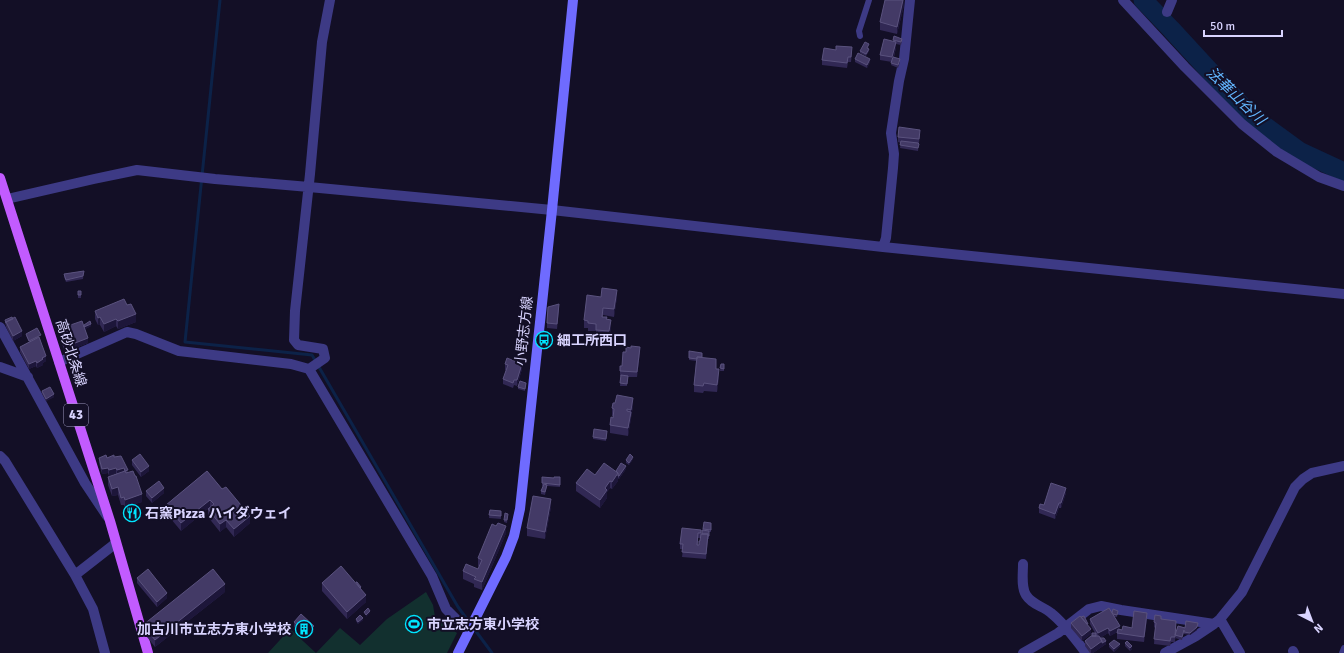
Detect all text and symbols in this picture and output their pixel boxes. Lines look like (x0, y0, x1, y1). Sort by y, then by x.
scale bar (1204, 12, 1282, 38)
text: 50 m (1210, 19, 1235, 34)
water label: 法華山谷川 (1203, 63, 1271, 130)
street label: 小野志方線 (512, 295, 536, 367)
street label: 高砂北条線 (52, 317, 90, 389)
bus stop icon: 細工所西口 (534, 330, 554, 350)
place label: 細工所西口 (557, 332, 627, 349)
road number: 43 (64, 404, 88, 426)
restaurant icon: 石窯Pizza ハイダウェイ (122, 503, 142, 523)
place label: 石窯Pizza ハイダウェイ (145, 505, 291, 522)
north arrow (1292, 601, 1332, 641)
sports icon: 市立志方東小学校 (404, 614, 424, 634)
place label: 市立志方東小学校 (427, 616, 539, 633)
building icon: 加古川市立志方東小学校 (294, 619, 314, 639)
place label: 加古川市立志方東小学校 (137, 621, 291, 638)
text: N (1311, 621, 1326, 635)

